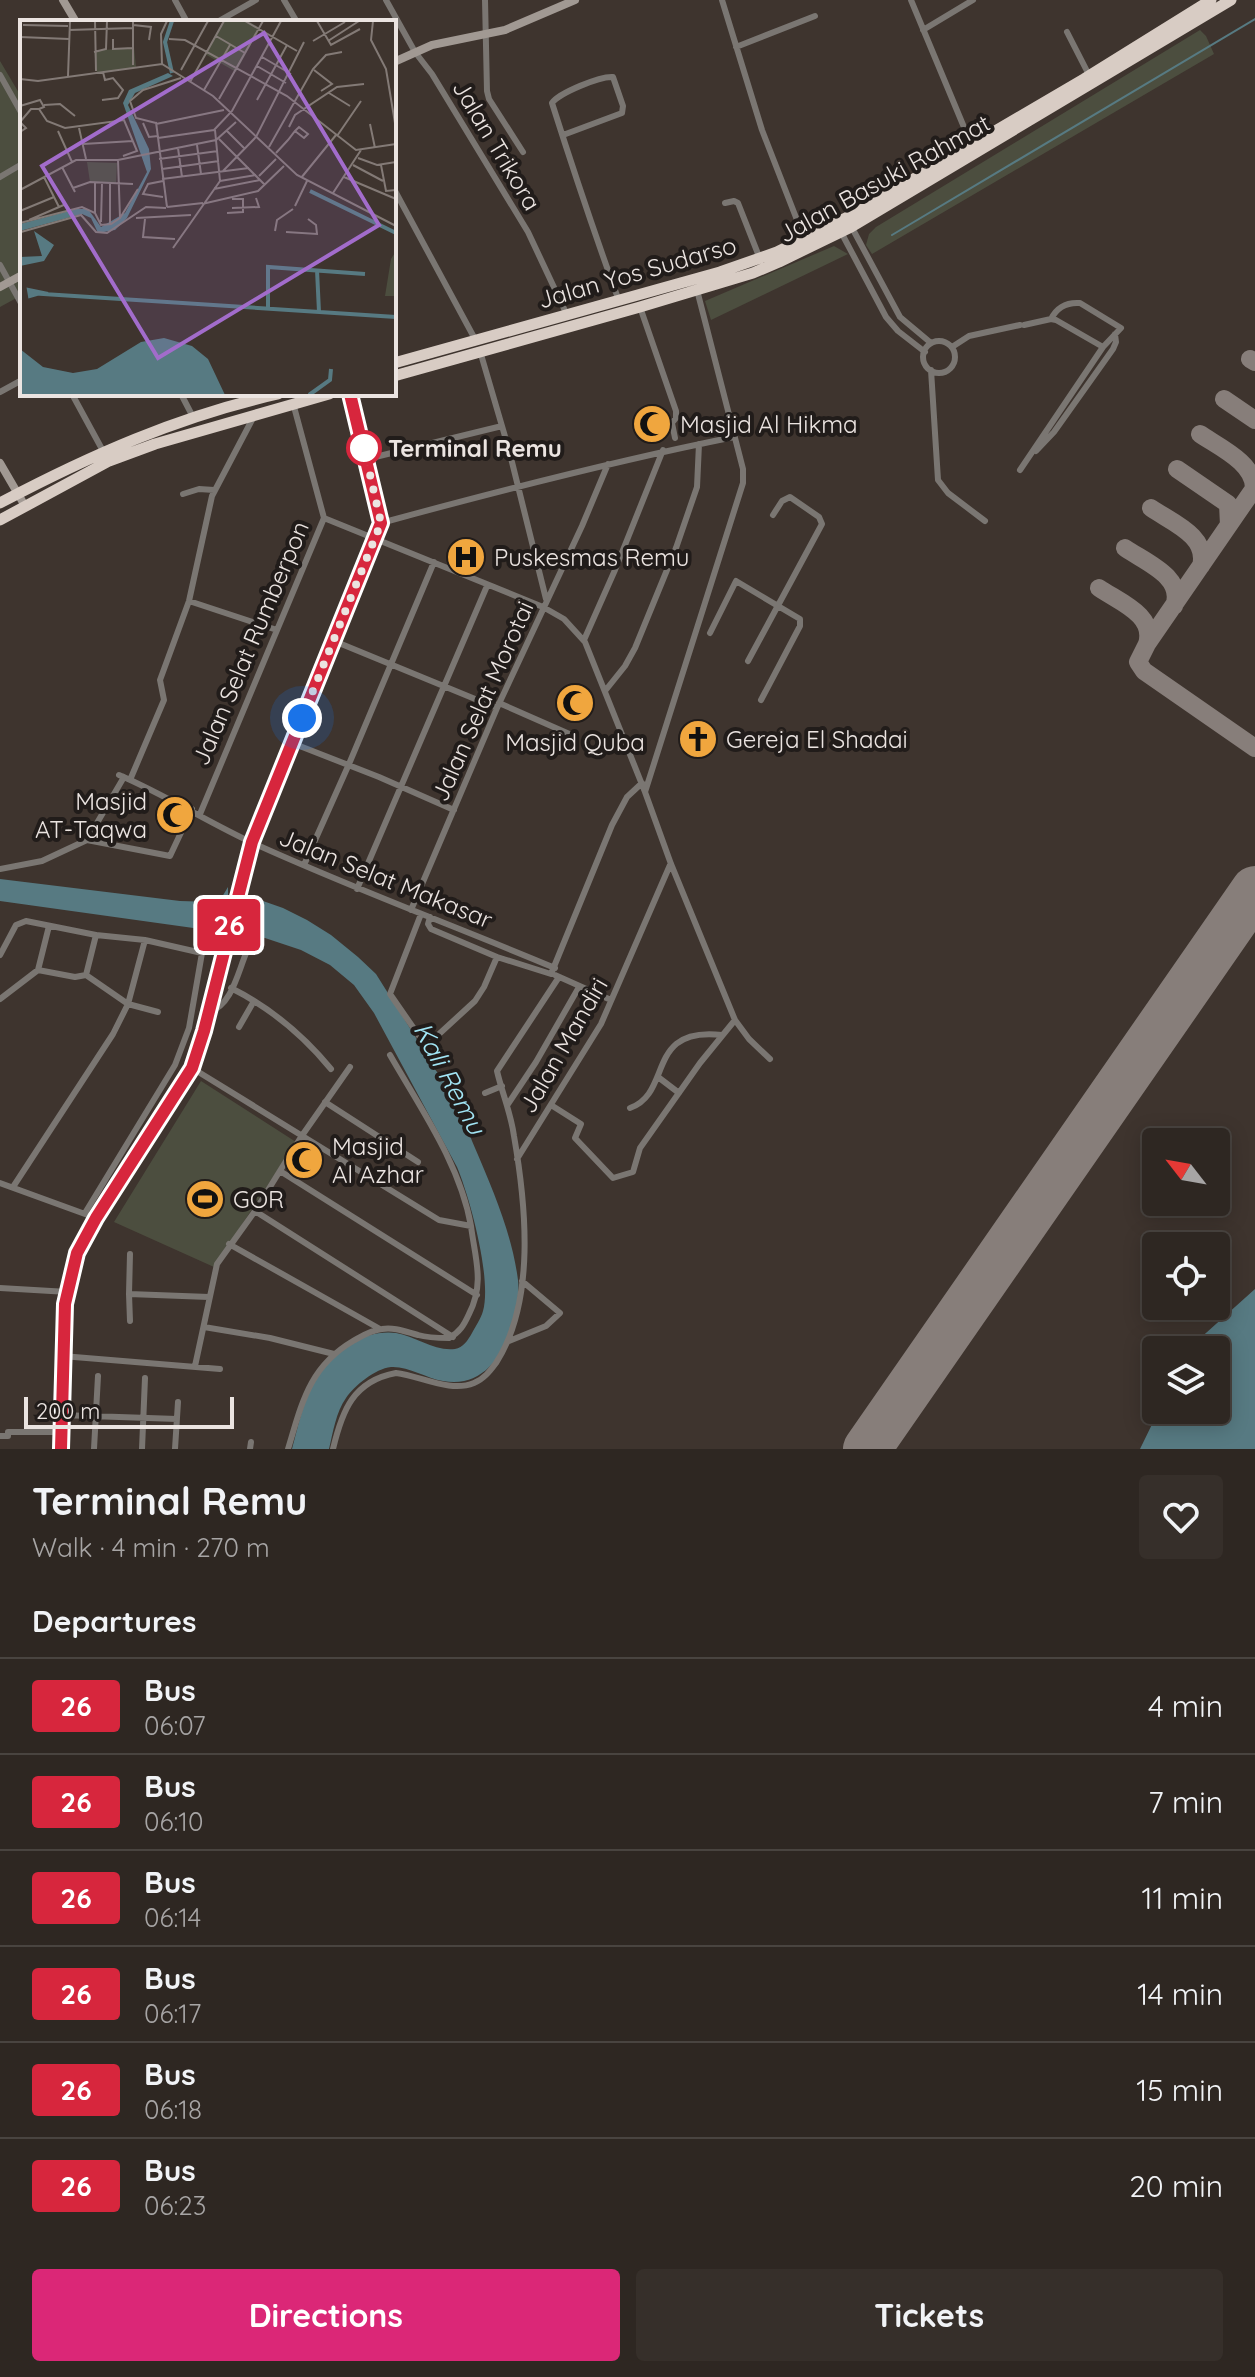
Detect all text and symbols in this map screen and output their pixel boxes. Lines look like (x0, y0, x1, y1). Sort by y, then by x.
inset map (20, 20, 396, 396)
street label: Jalan Trikora (446, 74, 548, 216)
street label: Jalan Basuki Rahmat (773, 107, 995, 249)
street label: Jalan Yos Sudarso (534, 229, 740, 315)
mosque icon: Masjid Al Hikma (631, 403, 673, 445)
place label: Masjid Al Hikma (680, 409, 858, 439)
marker: Terminal Remu (347, 431, 381, 465)
place label: Terminal Remu (388, 433, 562, 463)
street label: Jalan Selat Rumberpon (185, 516, 315, 770)
hospital icon: Puskesmas Remu (445, 536, 487, 578)
place label: Puskesmas Remu (494, 542, 690, 572)
street label: Jalan Selat Morotai (424, 596, 540, 806)
mosque icon: Masjid Quba (554, 682, 596, 724)
your location (282, 698, 322, 738)
church icon: Gereja El Shadai (677, 718, 719, 760)
place label: Gereja El Shadai (726, 724, 908, 754)
place label: Masjid Quba (505, 727, 645, 757)
place label: Masjid AT-Taqwa (35, 786, 147, 844)
mosque icon: Masjid AT-Taqwa (154, 794, 196, 836)
street label: Jalan Selat Makasar (275, 821, 497, 935)
line badge: 26 (193, 899, 265, 951)
text: 26 (213, 907, 245, 942)
street label: Jalan Mandiri (512, 972, 614, 1118)
water label: Kali Remu (407, 1016, 494, 1141)
north arrow (1142, 1128, 1230, 1216)
map controls (1142, 1128, 1230, 1424)
place label: Masjid Al Azhar (332, 1131, 424, 1189)
mosque icon: Masjid Al Azhar (283, 1139, 325, 1181)
sports icon: GOR (184, 1178, 226, 1220)
place label: GOR (233, 1184, 284, 1214)
button: locate (1142, 1232, 1230, 1320)
button: layers (1142, 1336, 1230, 1424)
scale bar (24, 1393, 234, 1429)
text: 200 m (36, 1397, 100, 1425)
button: heart (1139, 1475, 1223, 1559)
text: Terminal Remu (32, 1477, 307, 1525)
text: Walk · 4 min · 270 m (32, 1531, 270, 1564)
text: Departures (32, 1602, 197, 1640)
text: Bus (144, 1671, 196, 1709)
text: 4 min (1148, 1687, 1223, 1725)
text: 26 (60, 1688, 92, 1723)
text: 06:07 (144, 1709, 206, 1742)
text: Bus (144, 1767, 196, 1805)
text: 7 min (1148, 1783, 1223, 1821)
text: 26 (60, 1784, 92, 1819)
text: 06:10 (144, 1805, 203, 1838)
text: Bus (144, 1863, 196, 1901)
text: 11 min (1141, 1879, 1223, 1917)
text: 26 (60, 1880, 92, 1915)
text: 06:14 (144, 1901, 201, 1934)
text: Bus (144, 1959, 196, 1997)
text: 14 min (1137, 1975, 1223, 2013)
text: 26 (60, 1976, 92, 2011)
text: 06:17 (144, 1997, 201, 2030)
text: Bus (144, 2055, 196, 2093)
text: 15 min (1136, 2071, 1223, 2109)
text: 26 (60, 2072, 92, 2107)
text: 06:18 (144, 2093, 202, 2126)
text: Bus (144, 2151, 196, 2189)
text: 20 min (1129, 2167, 1223, 2205)
text: 26 (60, 2168, 92, 2203)
text: 06:23 (144, 2189, 206, 2222)
button: Directions (32, 2269, 620, 2361)
button: Tickets (636, 2269, 1223, 2361)

